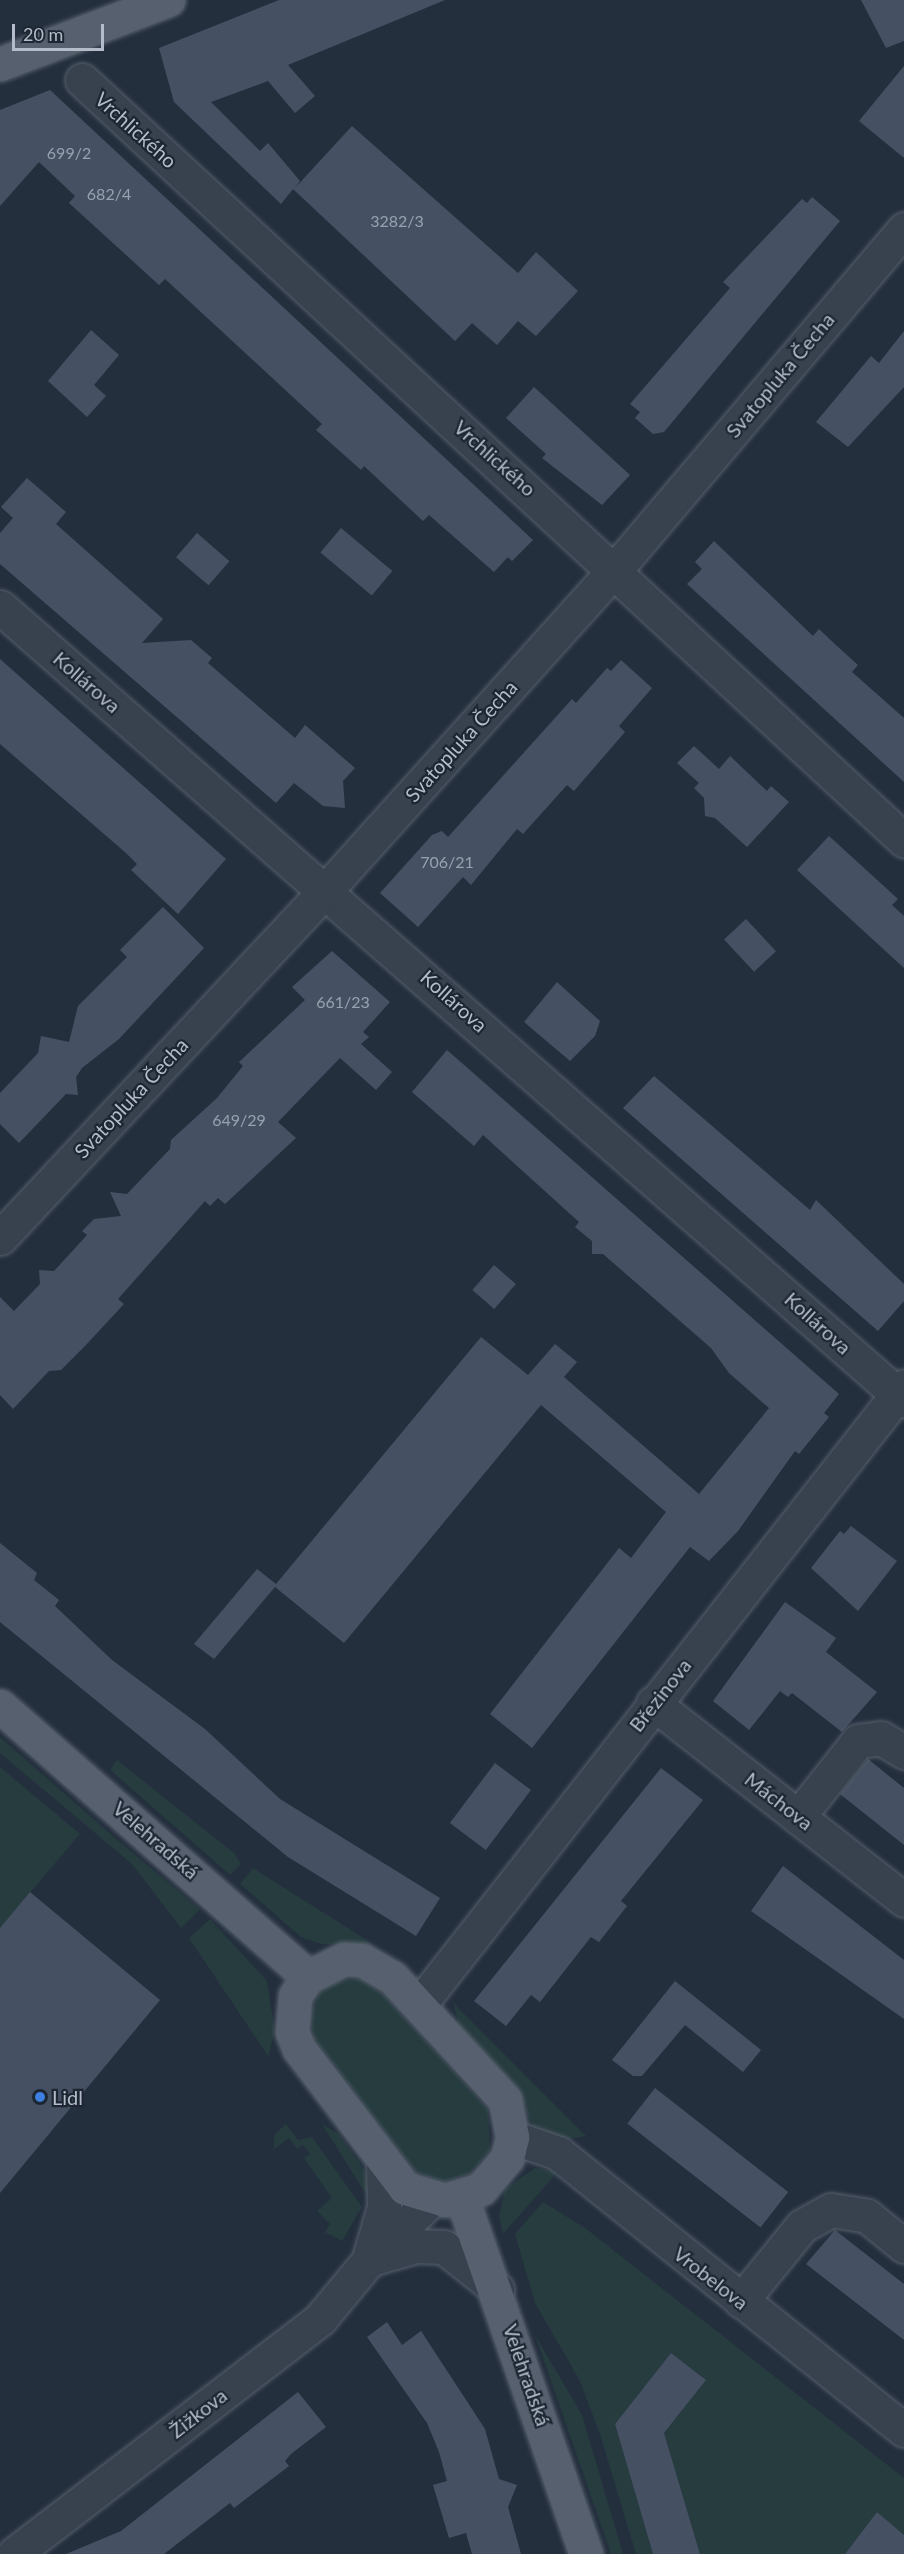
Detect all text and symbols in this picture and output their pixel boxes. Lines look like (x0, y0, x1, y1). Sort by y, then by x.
scale bar (15, 12, 106, 50)
text: 20 m (23, 23, 63, 45)
street label: Vrchlického (90, 87, 182, 173)
house number: 699/2 (47, 143, 91, 163)
house number: 682/4 (87, 184, 131, 204)
house number: 3282/3 (370, 211, 424, 231)
street label: Svatopluka Čecha (721, 308, 839, 442)
street label: Vrchlického (449, 415, 541, 501)
street label: Kollárova (48, 646, 126, 718)
street label: Svatopluka Čecha (400, 675, 522, 807)
house number: 706/21 (420, 852, 474, 872)
street label: Kollárova (416, 965, 492, 1037)
house number: 661/23 (316, 992, 370, 1012)
street label: Svatopluka Čecha (69, 1033, 193, 1163)
house number: 649/29 (212, 1110, 266, 1130)
street label: Kollárova (780, 1287, 856, 1359)
street label: Březinova (624, 1654, 696, 1736)
street label: Máchova (740, 1767, 818, 1835)
street label: Velehradská (108, 1796, 204, 1884)
place label: Lidl (52, 2085, 83, 2109)
marker: Lidl (33, 2090, 47, 2104)
street label: Vrobelova (669, 2241, 753, 2315)
street label: Velehradská (498, 2321, 556, 2429)
street label: Žižkova (164, 2383, 232, 2443)

